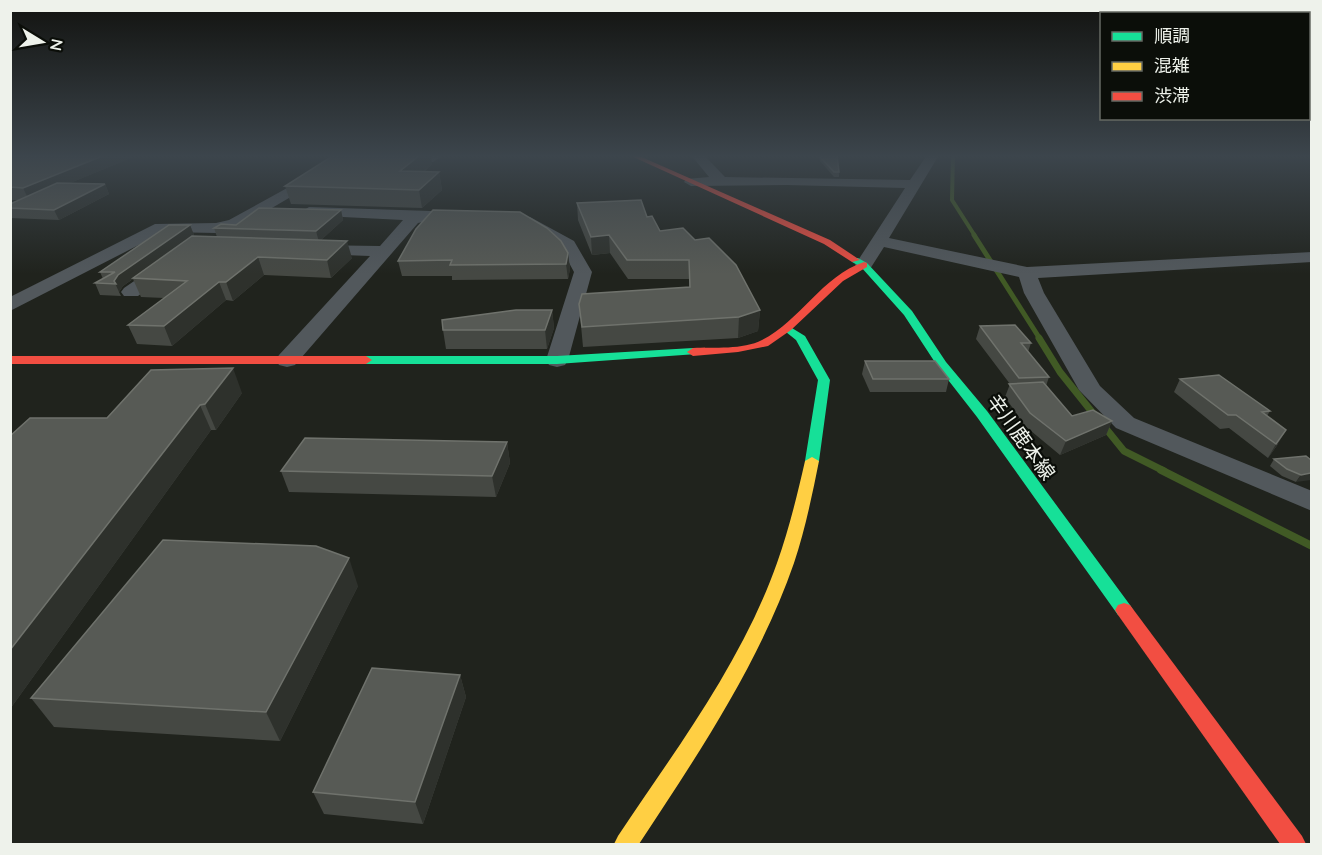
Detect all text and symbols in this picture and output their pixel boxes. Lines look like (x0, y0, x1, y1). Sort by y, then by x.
north arrow (12, 12, 72, 72)
legend (1100, 12, 1310, 120)
text: 順調 (1154, 24, 1190, 47)
text: N (46, 37, 68, 53)
text: 混雑 (1154, 54, 1190, 77)
text: 渋滞 (1154, 84, 1190, 107)
street label: 辛川鹿本線 (982, 389, 1061, 485)

